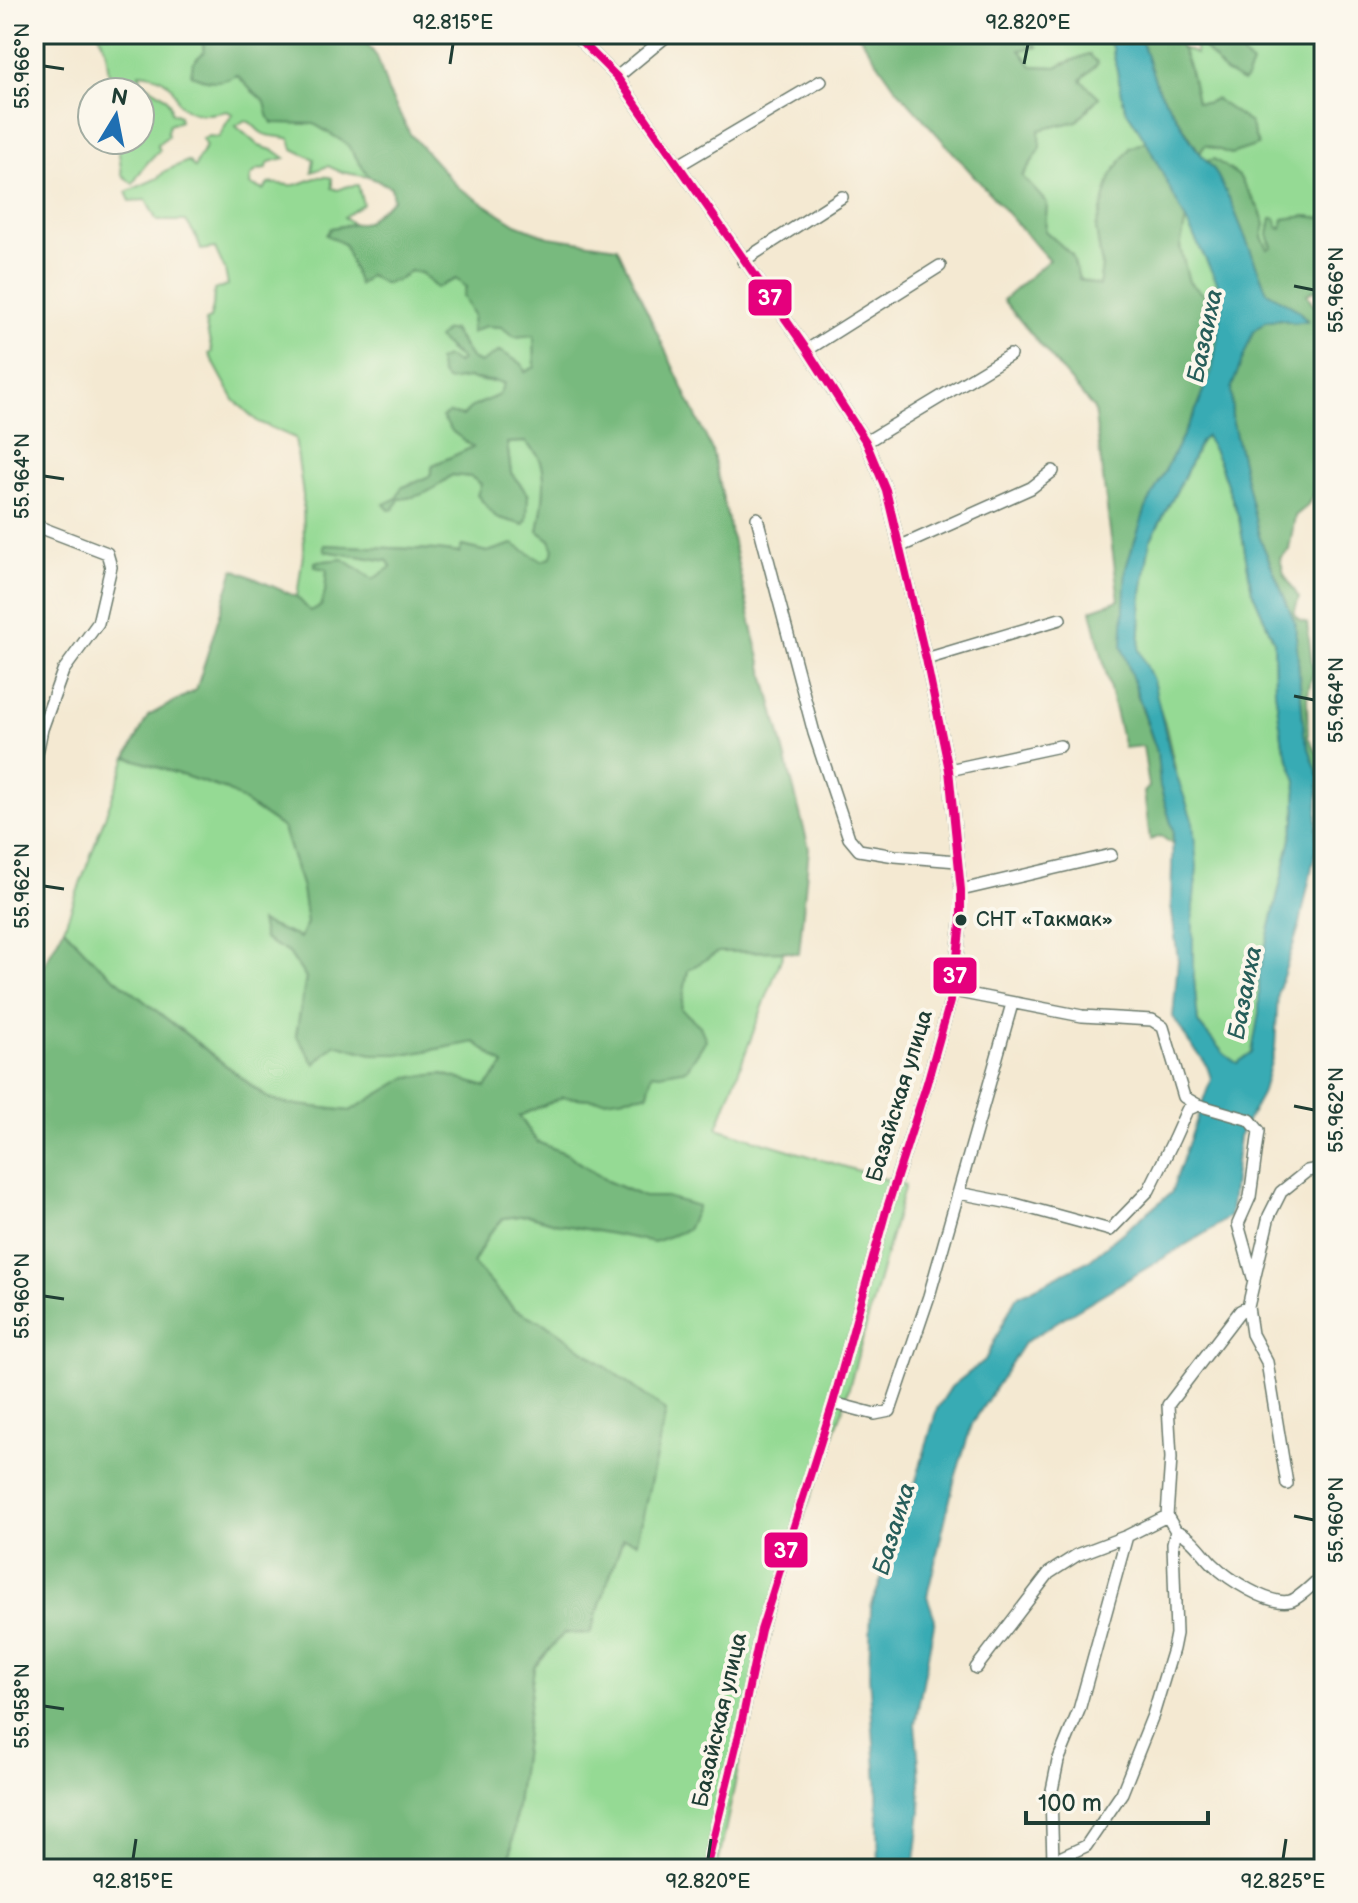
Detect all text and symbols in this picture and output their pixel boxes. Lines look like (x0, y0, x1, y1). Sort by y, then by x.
text: 92.815°E (413, 11, 493, 35)
text: 92.820°E (986, 11, 1070, 35)
text: 55.966°N (11, 23, 35, 109)
north arrow (76, 76, 156, 156)
text: N (109, 83, 130, 113)
text: 55.966°N (1325, 247, 1349, 333)
line badge: 37 (747, 278, 793, 317)
text: 37 (758, 285, 783, 312)
water label: Базаиха (1181, 286, 1229, 386)
text: 55.964°N (11, 433, 35, 519)
text: 55.964°N (1325, 657, 1349, 743)
text: 55.962°N (11, 843, 35, 929)
place label: СНТ «Такмак» (976, 908, 1113, 932)
marker: СНТ «Такмак» (953, 912, 969, 928)
water label: Базаиха (1222, 944, 1268, 1042)
line badge: 37 (932, 956, 978, 995)
text: 37 (943, 963, 968, 990)
street label: Базайская улица (861, 1007, 939, 1185)
text: 55.962°N (1325, 1067, 1349, 1153)
text: 55.960°N (11, 1253, 35, 1339)
text: 55.960°N (1325, 1477, 1349, 1563)
water label: Базаиха (866, 1479, 922, 1579)
line badge: 37 (763, 1531, 809, 1569)
text: 37 (774, 1538, 799, 1565)
street label: Базайская улица (687, 1630, 753, 1810)
text: 55.958°N (11, 1663, 35, 1749)
scale bar (1026, 1775, 1208, 1825)
text: 100 m (1038, 1789, 1102, 1818)
text: 92.815°E (93, 1870, 173, 1894)
text: 92.820°E (666, 1870, 750, 1894)
text: 92.825°E (1241, 1870, 1325, 1894)

